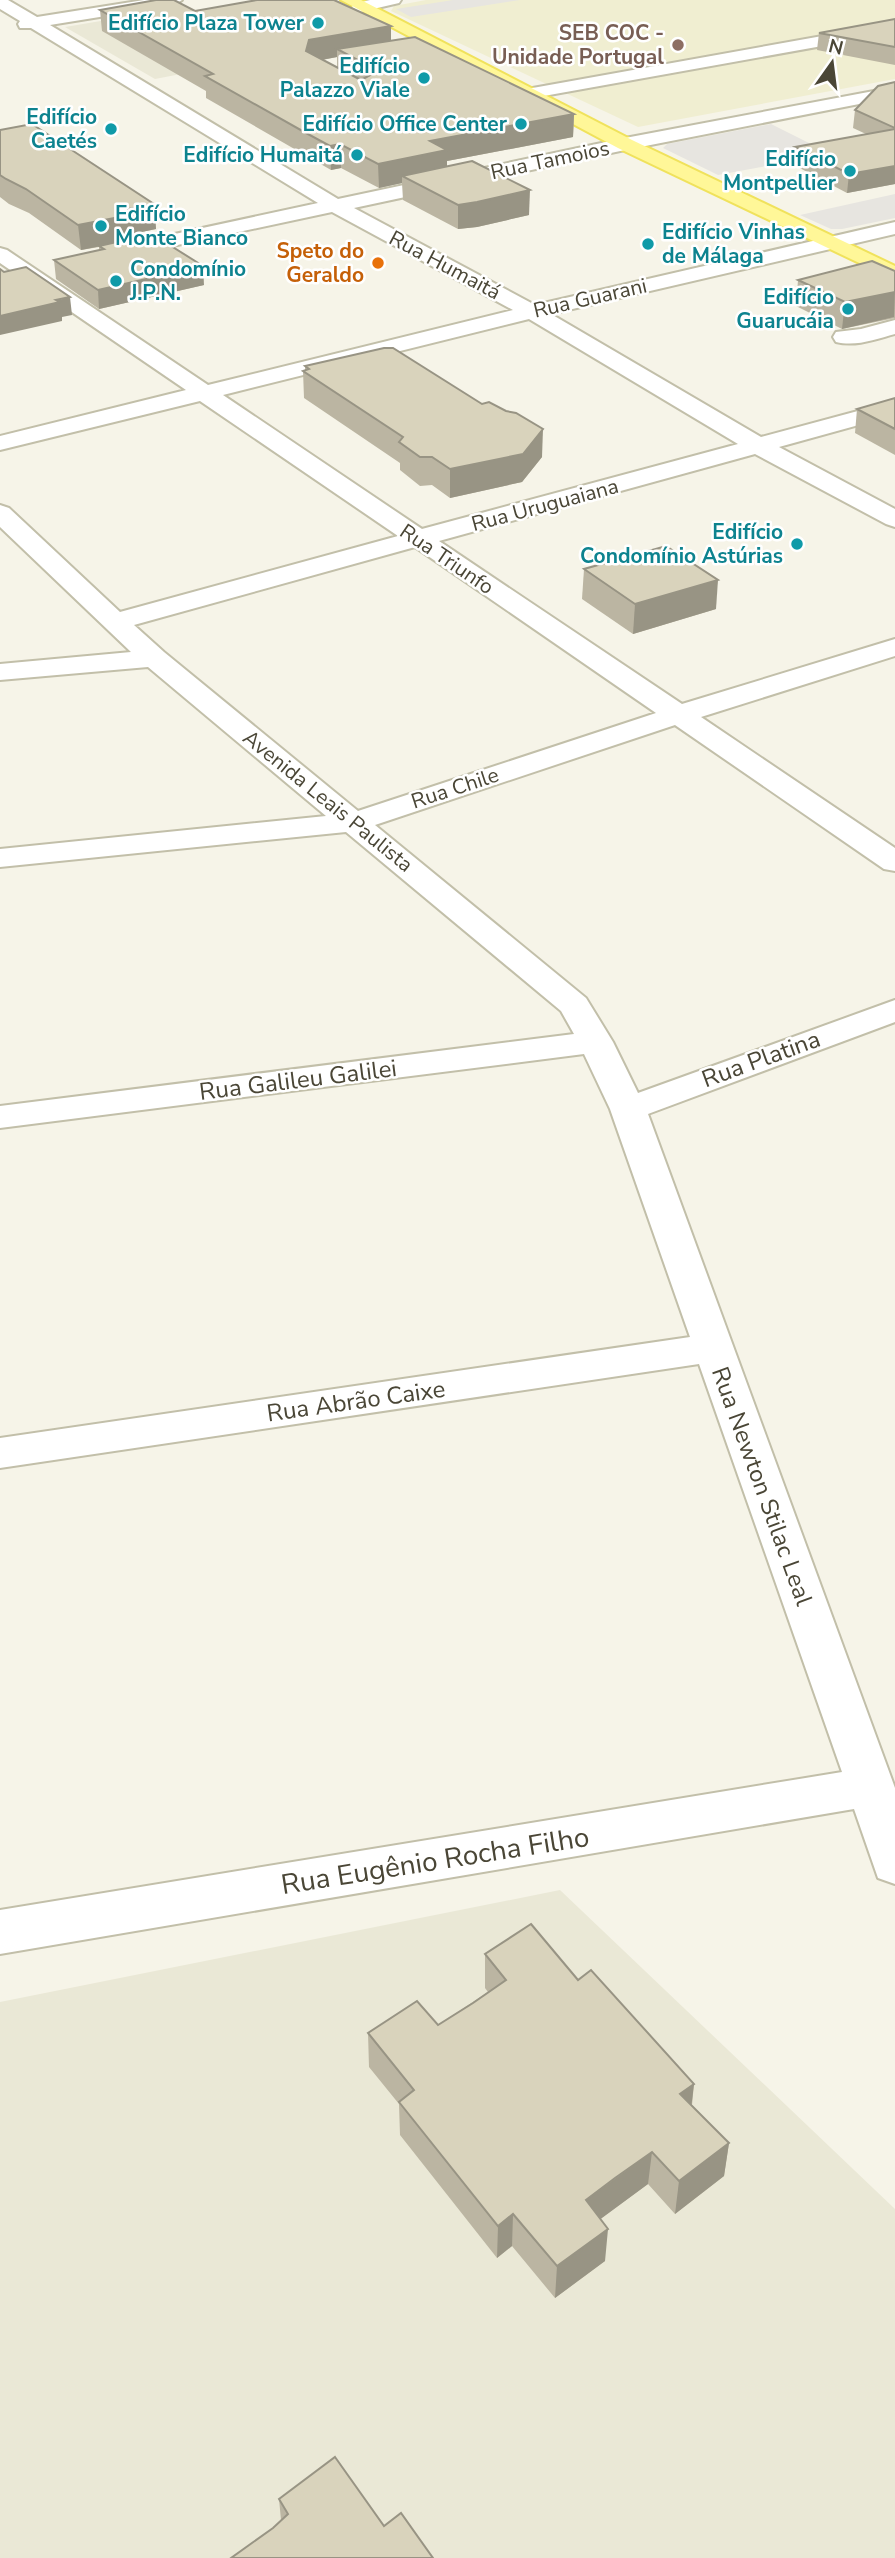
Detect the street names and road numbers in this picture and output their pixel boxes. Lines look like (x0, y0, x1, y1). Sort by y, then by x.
street label: Rua Tamoios (488, 134, 612, 186)
street label: Rua Humaitá (384, 224, 506, 306)
street label: Rua Guarani (530, 271, 650, 325)
street label: Rua Uruguaiana (468, 472, 622, 538)
street label: Rua Triunfo (394, 517, 500, 601)
street label: Avenida Leais Paulista (237, 724, 419, 878)
street label: Rua Chile (408, 761, 502, 815)
street label: Rua Platina (697, 1023, 825, 1095)
street label: Rua Galileu Galilei (197, 1052, 399, 1108)
street label: Rua Newton Stilac Leal (704, 1362, 820, 1610)
street label: Rua Abrão Caixe (265, 1373, 447, 1429)
street label: Rua Eugênio Rocha Filho (278, 1818, 592, 1904)

